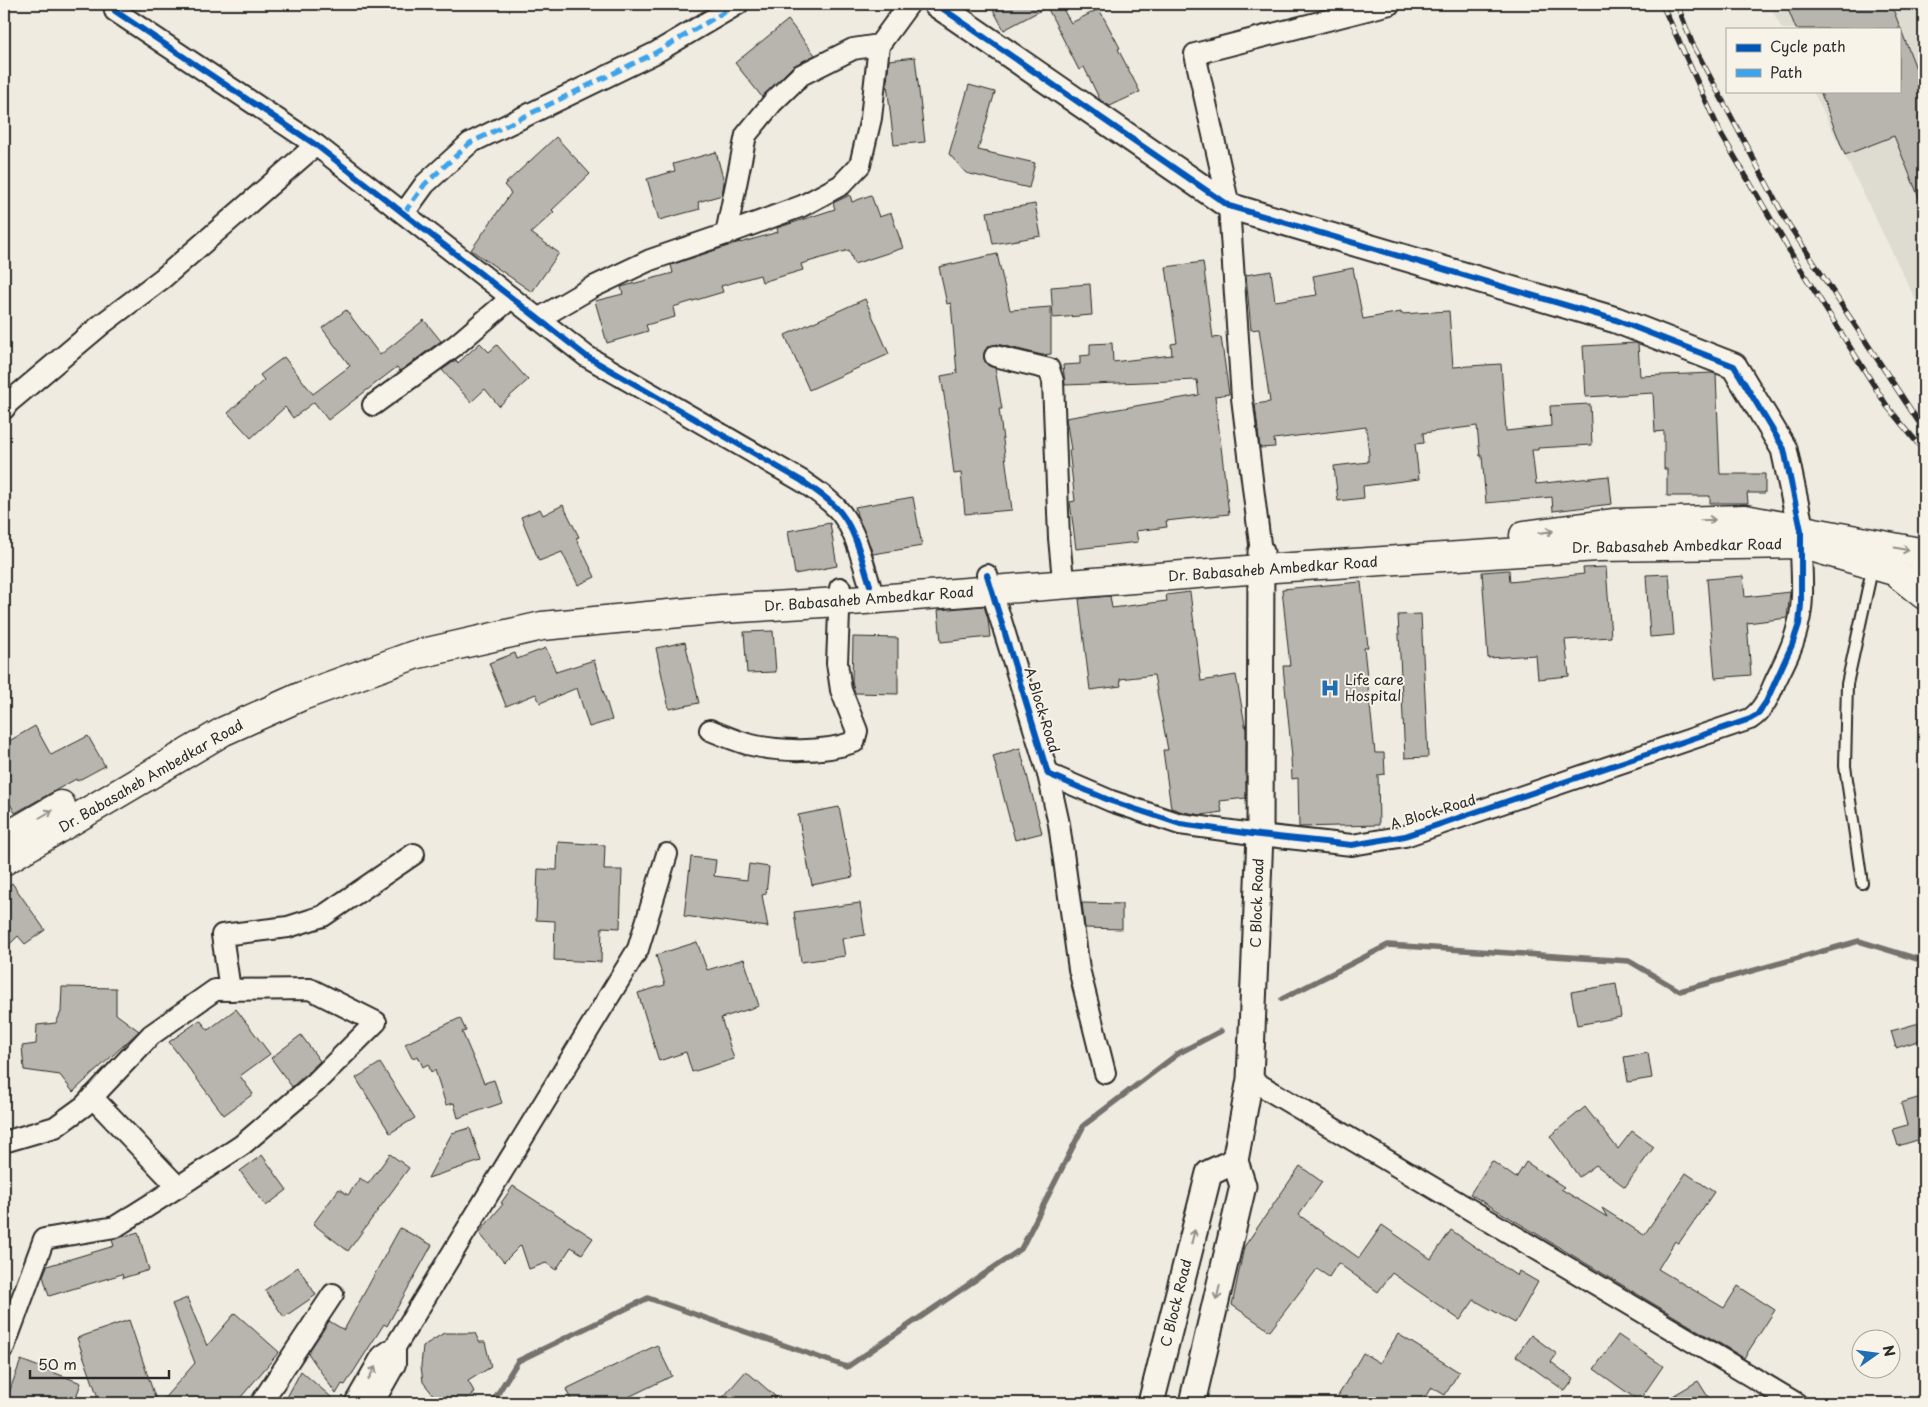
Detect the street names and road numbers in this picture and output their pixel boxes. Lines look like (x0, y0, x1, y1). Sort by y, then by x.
street label: Dr. Babasaheb Ambedkar Road (1572, 533, 1782, 558)
street label: Dr. Babasaheb Ambedkar Road (1167, 551, 1378, 586)
street label: Dr. Babasaheb Ambedkar Road (763, 581, 974, 616)
street label: A Block Road (1019, 664, 1066, 755)
street label: Dr. Babasaheb Ambedkar Road (55, 714, 247, 837)
street label: A Block Road (1387, 788, 1478, 835)
street label: C Block Road (1244, 858, 1269, 948)
street label: C Block Road (1154, 1257, 1197, 1349)

